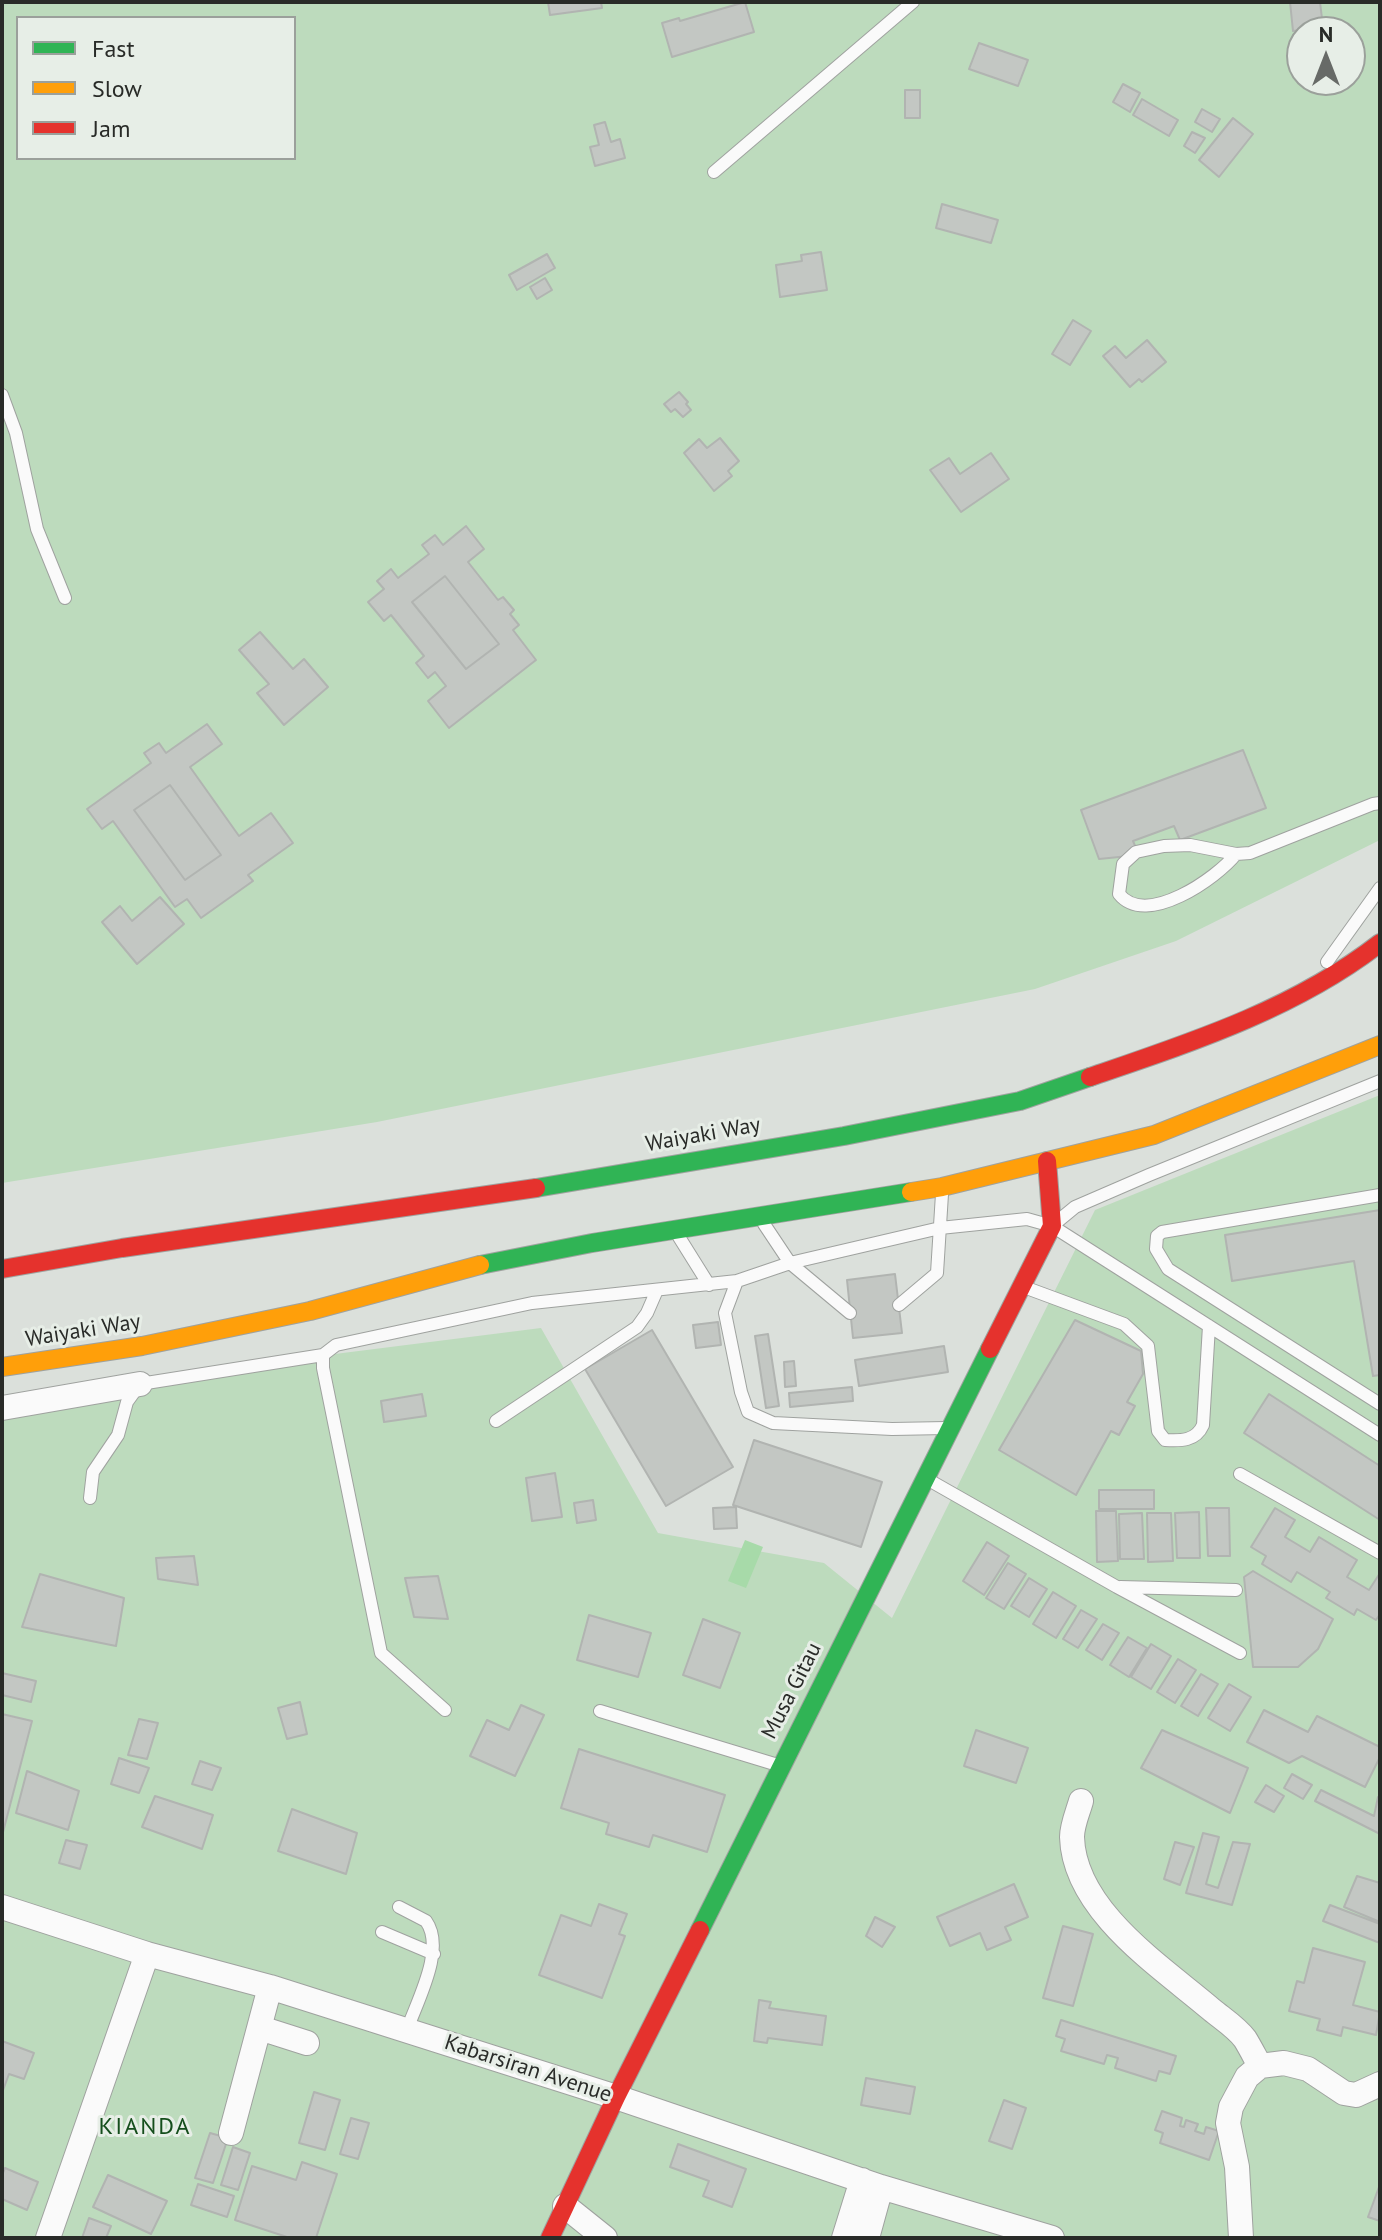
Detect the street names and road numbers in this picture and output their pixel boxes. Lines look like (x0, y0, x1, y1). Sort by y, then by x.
street label: Waiyaki Way (644, 1112, 762, 1158)
street label: Waiyaki Way (24, 1309, 142, 1353)
street label: Musa Gitau (756, 1638, 828, 1744)
street label: Kabarsiran Avenue (441, 2030, 615, 2108)

